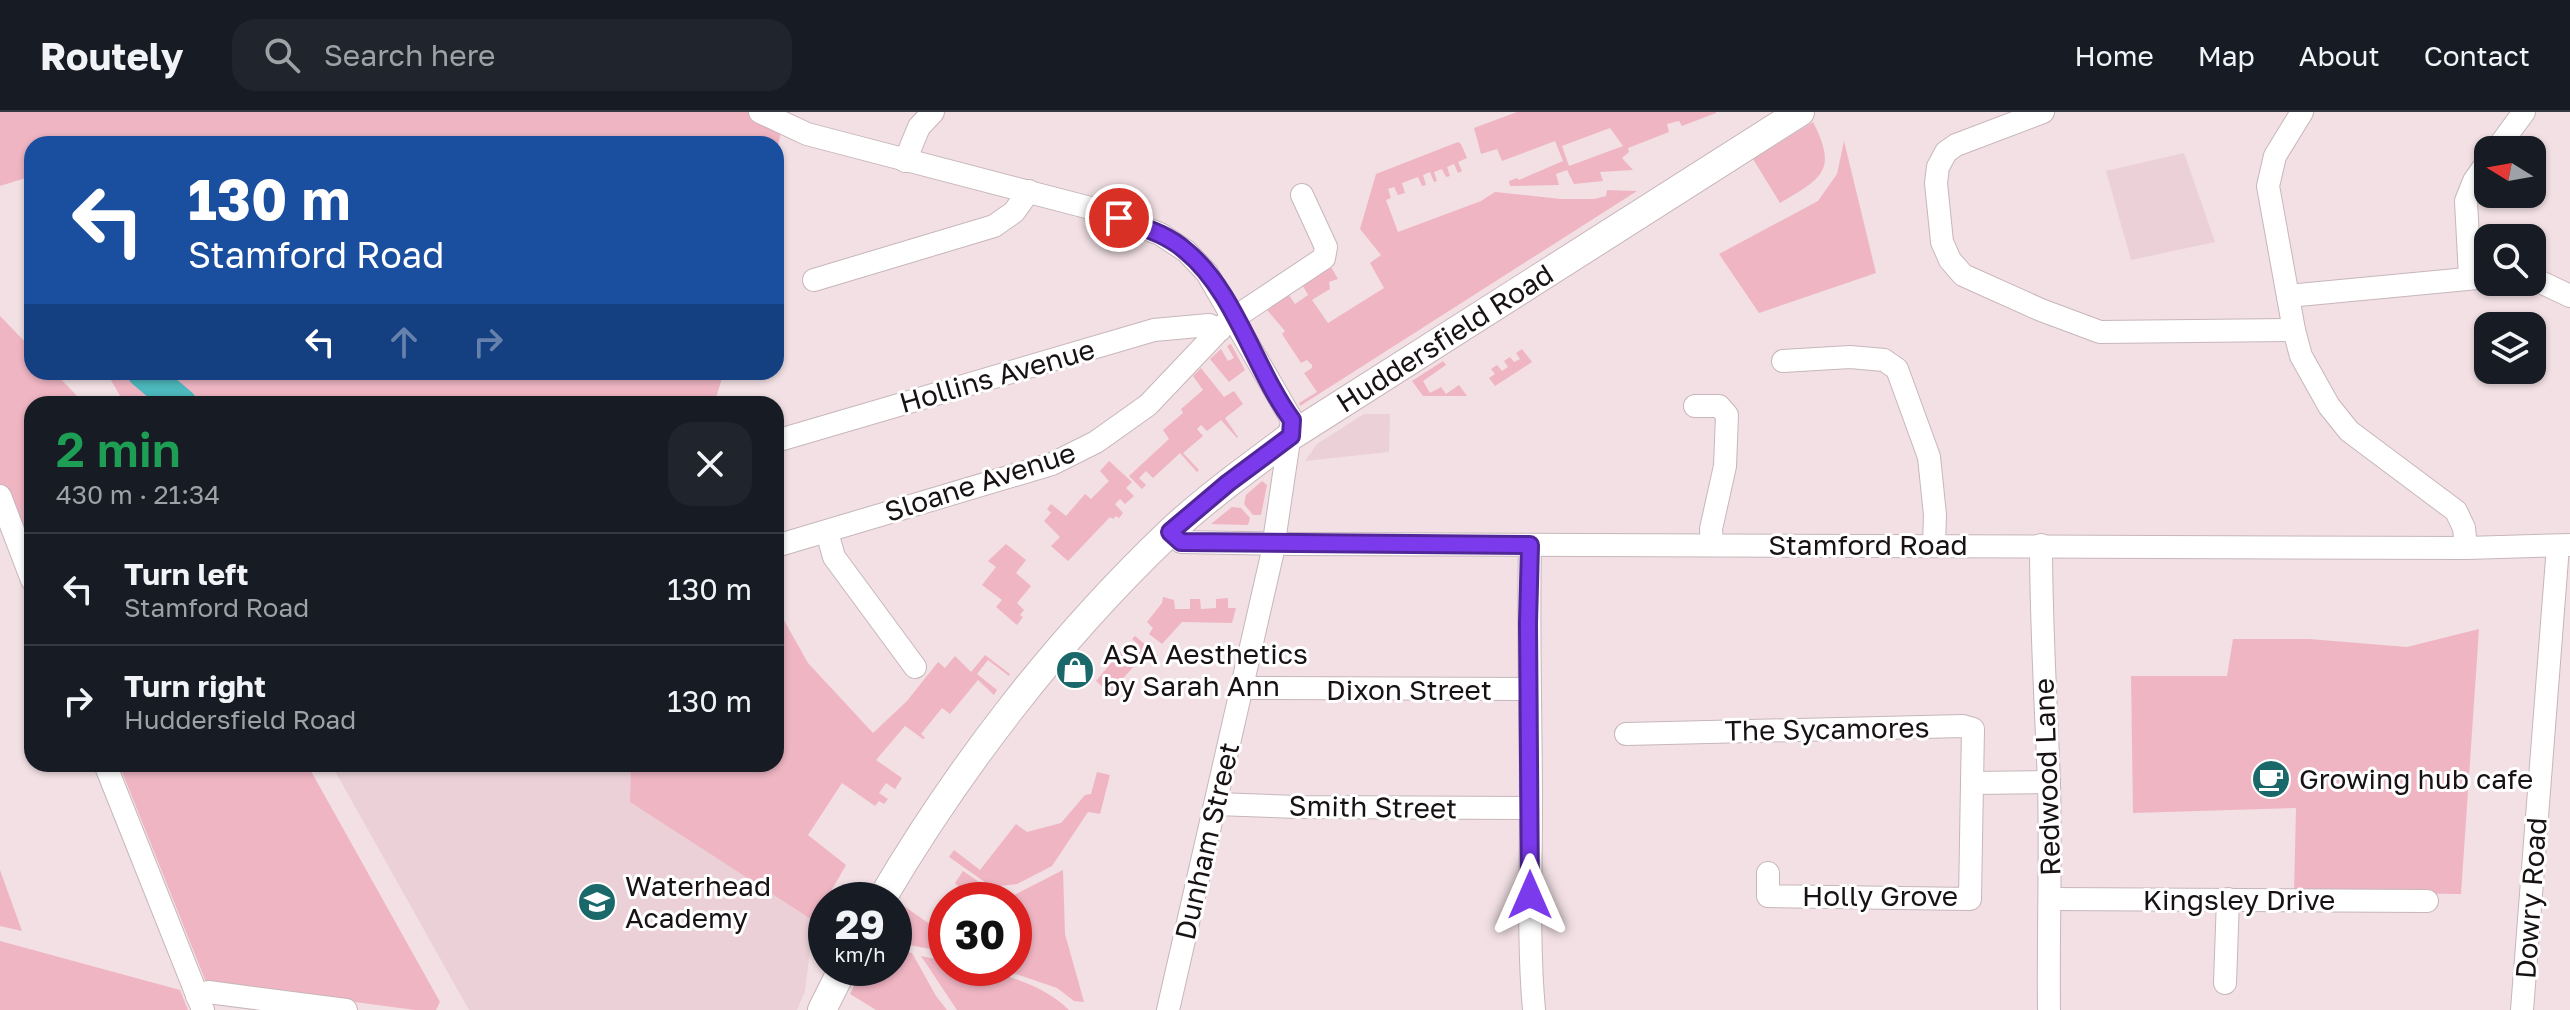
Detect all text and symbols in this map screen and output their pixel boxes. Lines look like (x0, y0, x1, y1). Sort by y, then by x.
search box (232, 19, 792, 91)
text: Routely (40, 33, 184, 78)
icon: search (260, 33, 304, 77)
text: Search here (324, 37, 496, 73)
text: Home (2075, 39, 2154, 72)
text: Map (2198, 39, 2255, 72)
text: About (2299, 39, 2380, 72)
text: Contact (2424, 39, 2530, 72)
north arrow (2474, 136, 2546, 208)
map controls (2474, 136, 2546, 384)
text: 130 m (188, 165, 350, 232)
icon: left (56, 168, 160, 272)
pin (1085, 184, 1153, 252)
icon: arrive (1097, 196, 1141, 240)
button: search (2474, 224, 2546, 296)
text: Stamford Road (188, 233, 444, 276)
street label: Huddersfield Road (1330, 257, 1559, 419)
button: layers (2474, 312, 2546, 384)
icon: left (298, 320, 342, 364)
icon: ahead (382, 320, 426, 364)
icon: right (466, 320, 510, 364)
street label: Hollins Avenue (896, 332, 1098, 419)
text: 2 min (56, 420, 181, 478)
button: close (668, 422, 752, 506)
street label: Sloane Avenue (880, 435, 1079, 528)
text: 430 m · 21:34 (56, 479, 220, 510)
street label: Stamford Road (1768, 528, 1968, 561)
text: Turn left (124, 556, 249, 592)
icon: left (56, 567, 100, 611)
text: 130 m (667, 571, 752, 607)
text: Stamford Road (124, 592, 309, 623)
place label: ASA Aesthetics by Sarah Ann (1103, 637, 1308, 702)
shop icon: ASA Aesthetics by Sarah Ann (1054, 649, 1096, 691)
text: Turn right (124, 668, 266, 704)
street label: Dixon Street (1326, 673, 1492, 706)
street label: Redwood Lane (2027, 678, 2066, 877)
icon: right (56, 679, 100, 723)
text: 130 m (667, 683, 752, 719)
text: Huddersfield Road (124, 704, 356, 735)
street label: The Sycamores (1724, 710, 1930, 747)
street label: Dunham Street (1168, 739, 1245, 943)
cafe icon: Growing hub cafe (2250, 758, 2292, 800)
place label: Growing hub cafe (2299, 762, 2533, 795)
street label: Smith Street (1288, 789, 1458, 824)
street label: Dowry Road (2508, 816, 2553, 980)
position arrow (1488, 853, 1572, 937)
place label: Waterhead Academy (625, 869, 771, 934)
street label: Holly Grove (1802, 879, 1958, 912)
school or university icon: Waterhead Academy (576, 881, 618, 923)
speed limit sign: 30 (928, 882, 1032, 986)
street label: Kingsley Drive (2143, 883, 2335, 916)
text: 29 (835, 900, 885, 948)
text: km/h (835, 942, 885, 966)

